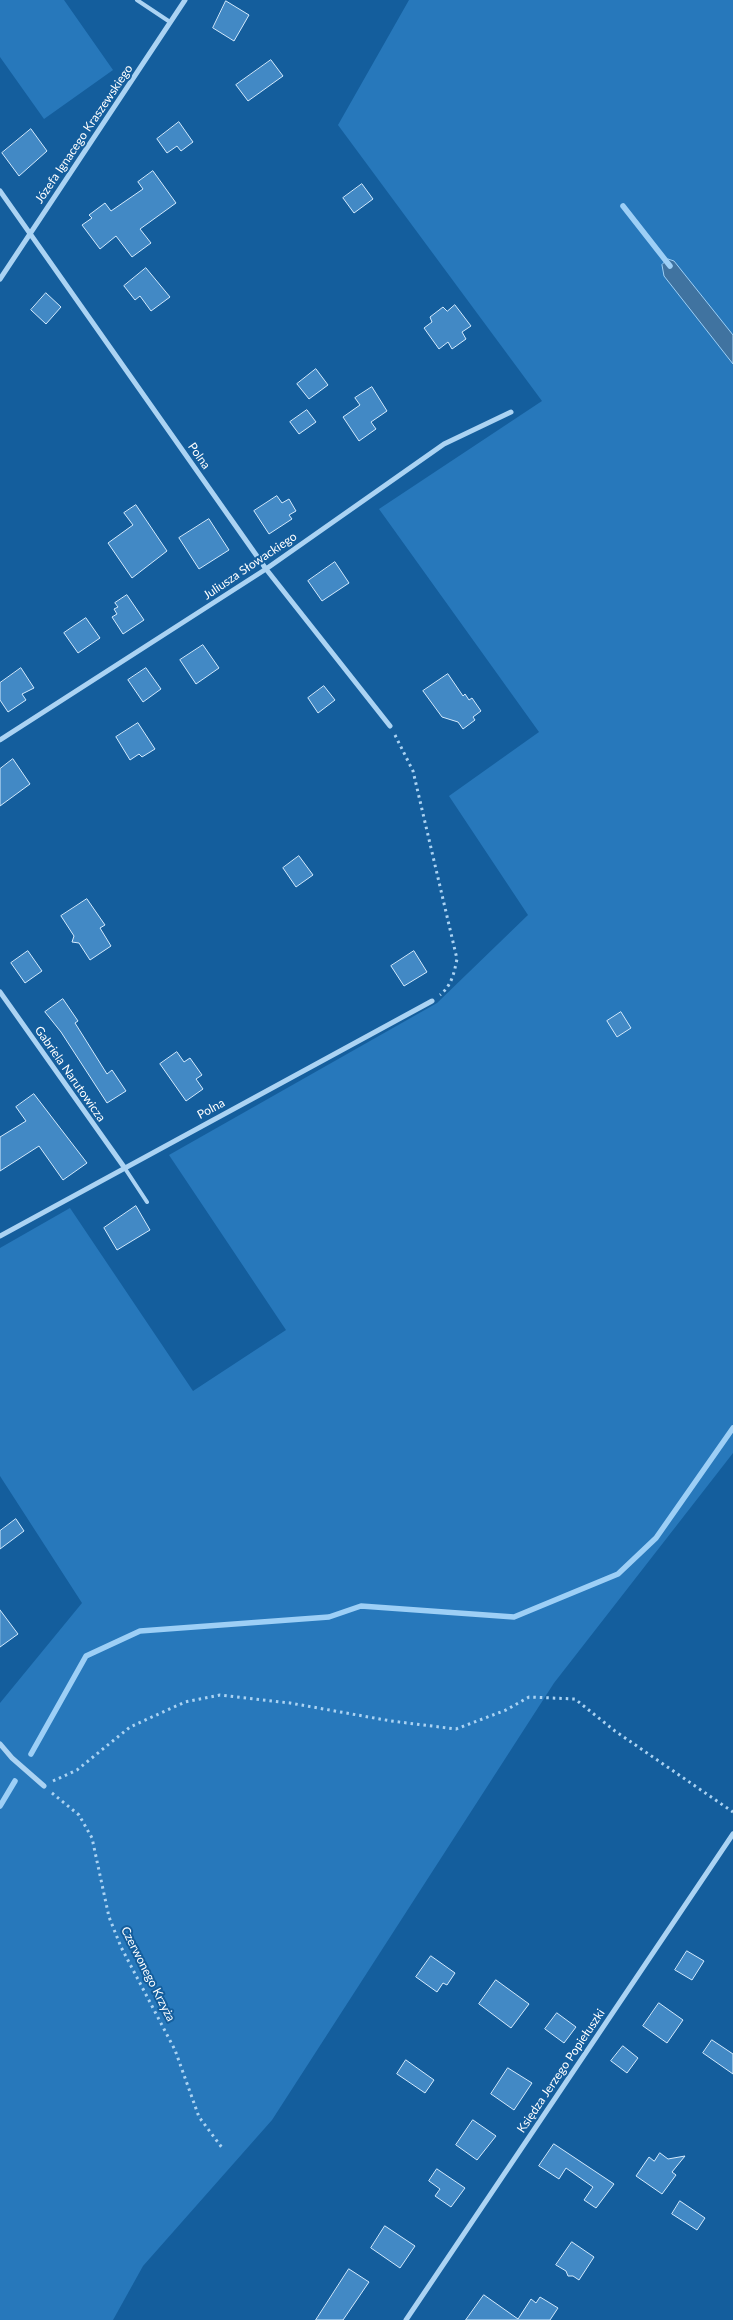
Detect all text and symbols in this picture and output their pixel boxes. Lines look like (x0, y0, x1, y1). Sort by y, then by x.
street label: Józefa Ignacego Kraszewskiego (32, 62, 136, 206)
street label: Polna (185, 440, 213, 472)
street label: Juliusza Słowackiego (200, 529, 300, 603)
street label: Gabriela Narutowicza (32, 1023, 108, 1125)
street label: Polna (195, 1096, 227, 1122)
street label: Czerwonego Krzyża (118, 1924, 178, 2024)
street label: Księdza Jerzego Popiełuszki (514, 2006, 608, 2136)

